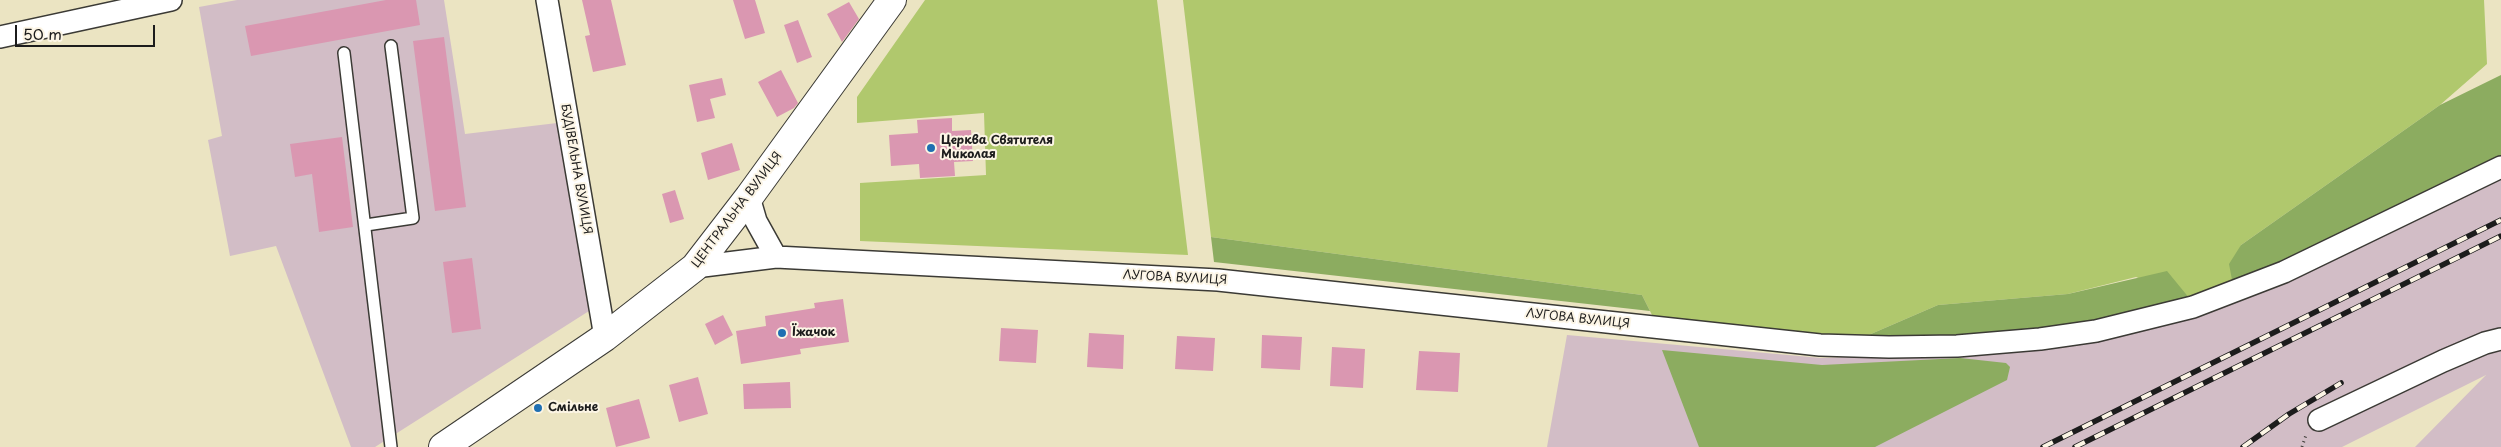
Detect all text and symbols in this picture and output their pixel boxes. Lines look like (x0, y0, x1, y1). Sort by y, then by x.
scale bar (18, 15, 158, 47)
text: 50 m (23, 22, 62, 45)
street label: БУДІВЕЛЬНА ВУЛИЦЯ (557, 103, 595, 235)
place label: Церква Святителя Миколая (941, 134, 1053, 162)
marker: Церква Святителя Миколая (925, 142, 937, 154)
street label: ЦЕНТРАЛЬНА ВУЛИЦЯ (689, 149, 785, 271)
street label: ЛУГОВА ВУЛИЦЯ (1123, 268, 1227, 288)
street label: ЛУГОВА ВУЛИЦЯ (1525, 306, 1631, 332)
place label: Їжачок (792, 326, 835, 340)
marker: Їжачок (776, 327, 788, 339)
place label: Смільне (548, 401, 598, 415)
marker: Смільне (532, 402, 544, 414)

